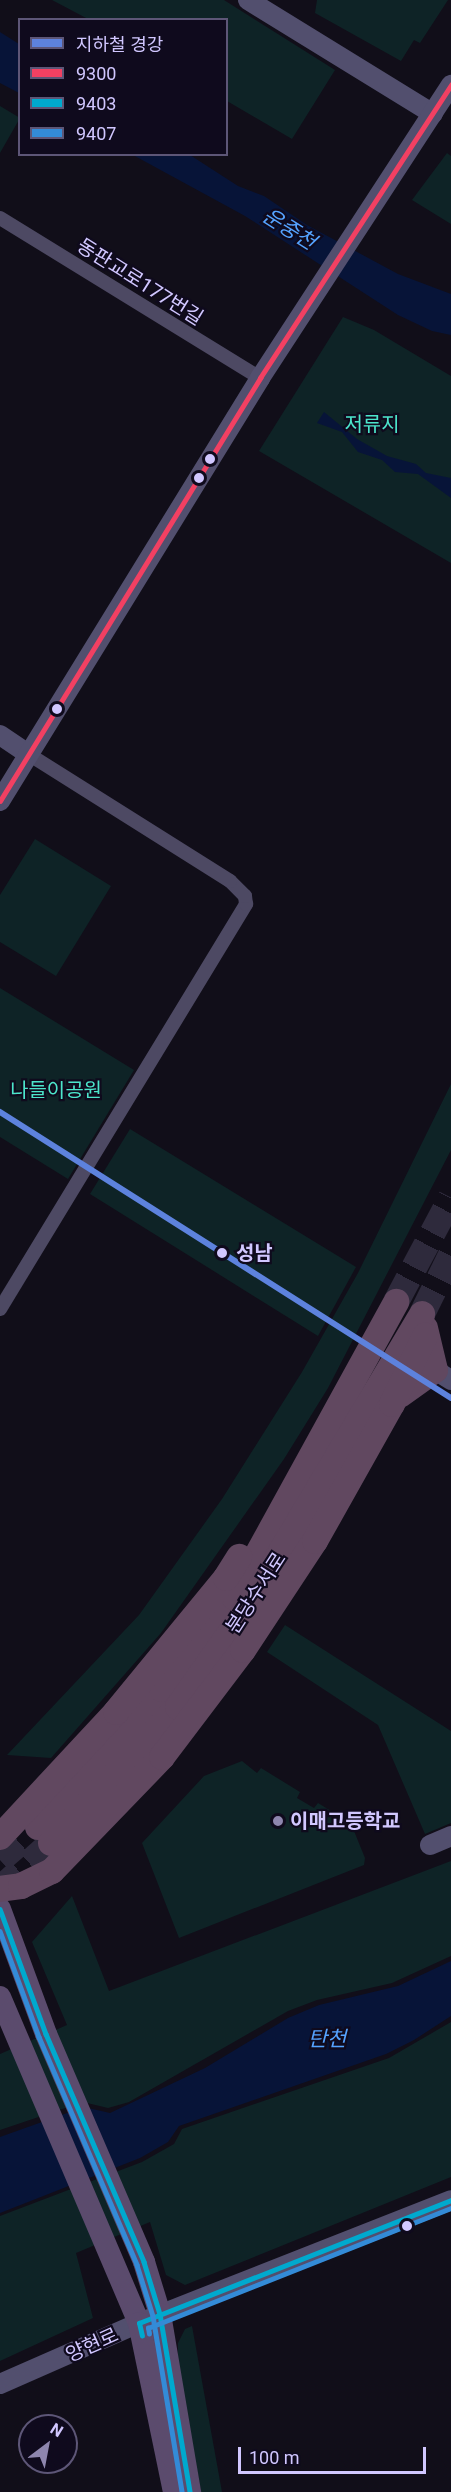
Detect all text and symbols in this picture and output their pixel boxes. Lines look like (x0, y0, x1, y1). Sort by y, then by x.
legend (18, 18, 228, 156)
text: 지하철 경강 (76, 34, 163, 55)
text: 9300 (76, 63, 116, 84)
text: 9403 (76, 93, 116, 114)
text: 9407 (76, 123, 116, 144)
water label: 운중천 (258, 203, 320, 255)
street label: 동판교로177번길 (73, 234, 207, 330)
park label: 저류지 (344, 412, 400, 436)
unlabelled marker (204, 453, 216, 465)
unlabelled marker (193, 472, 205, 484)
unlabelled marker (51, 703, 63, 715)
park label: 나들이공원 (10, 1078, 102, 1102)
place label: 성남 (236, 1241, 273, 1265)
marker: 성남 (213, 1244, 231, 1262)
street label: 분당수서로 (221, 1548, 291, 1638)
place label: 이매고등학교 (290, 1809, 400, 1833)
marker: 이매고등학교 (271, 1814, 285, 1828)
water label: 탄천 (308, 2026, 346, 2052)
unlabelled marker (401, 2220, 413, 2232)
street label: 양현로 (62, 2323, 122, 2367)
north arrow (18, 2414, 78, 2474)
text: N (47, 2419, 67, 2441)
scale bar (241, 2435, 428, 2473)
text: 100 m (249, 2447, 300, 2468)

